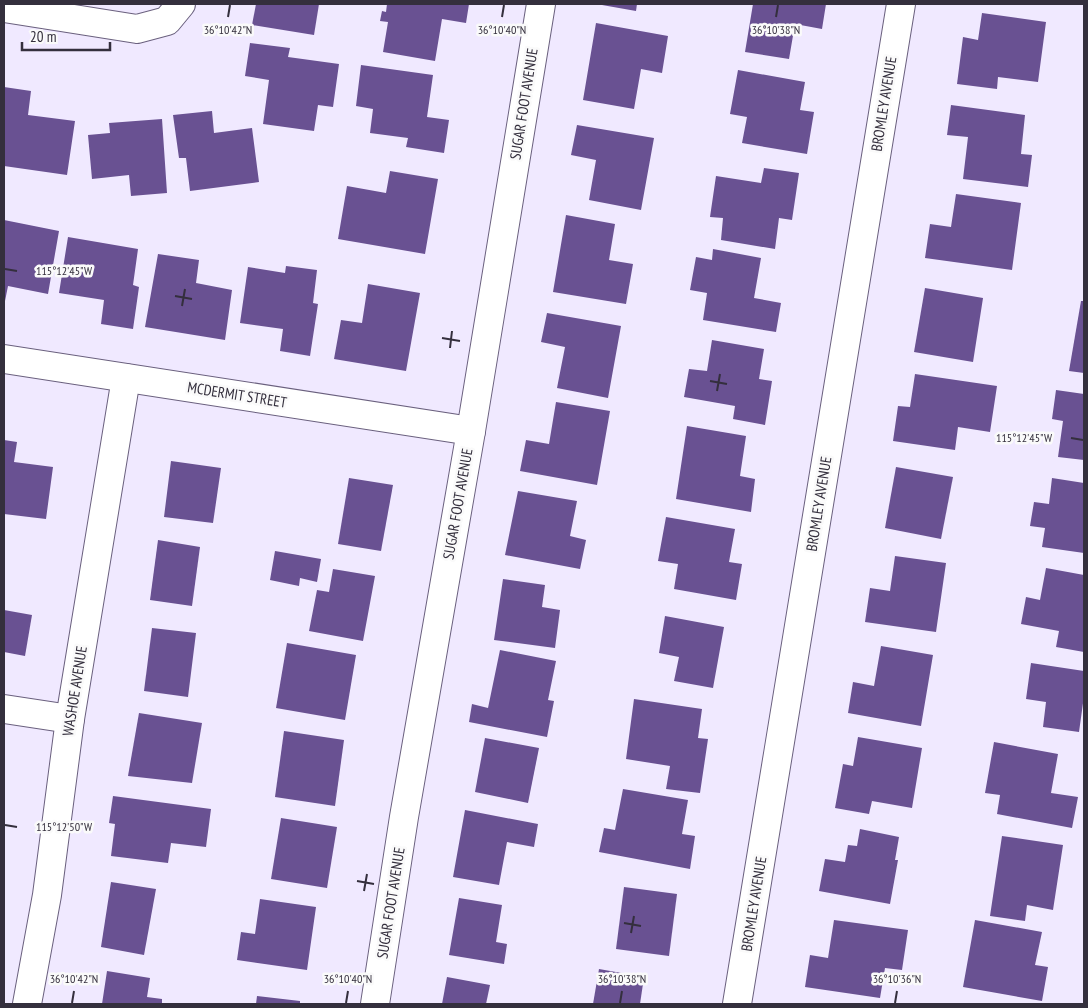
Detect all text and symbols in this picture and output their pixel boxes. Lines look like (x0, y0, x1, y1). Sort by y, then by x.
scale bar (22, 20, 110, 52)
text: 36°10'42"N (204, 22, 252, 37)
text: 36°10'40"N (478, 22, 526, 37)
text: 36°10'38"N (752, 22, 800, 37)
text: 20 m (30, 27, 56, 46)
street label: SUGAR FOOT AVENUE (505, 47, 542, 161)
street label: BROMLEY AVENUE (867, 55, 900, 153)
text: 115°12'45"W (36, 263, 92, 278)
street label: MCDERMIT STREET (186, 377, 288, 412)
text: 115°12'45"W (996, 430, 1052, 445)
street label: SUGAR FOOT AVENUE (438, 447, 477, 561)
street label: BROMLEY AVENUE (802, 455, 835, 553)
street label: WASHOE AVENUE (58, 645, 91, 737)
text: 115°12'50"W (36, 819, 92, 834)
street label: SUGAR FOOT AVENUE (372, 846, 409, 960)
street label: BROMLEY AVENUE (737, 855, 770, 953)
text: 36°10'42"N (50, 971, 98, 986)
text: 36°10'40"N (324, 971, 372, 986)
text: 36°10'38"N (598, 971, 646, 986)
text: 36°10'36"N (873, 971, 921, 986)

